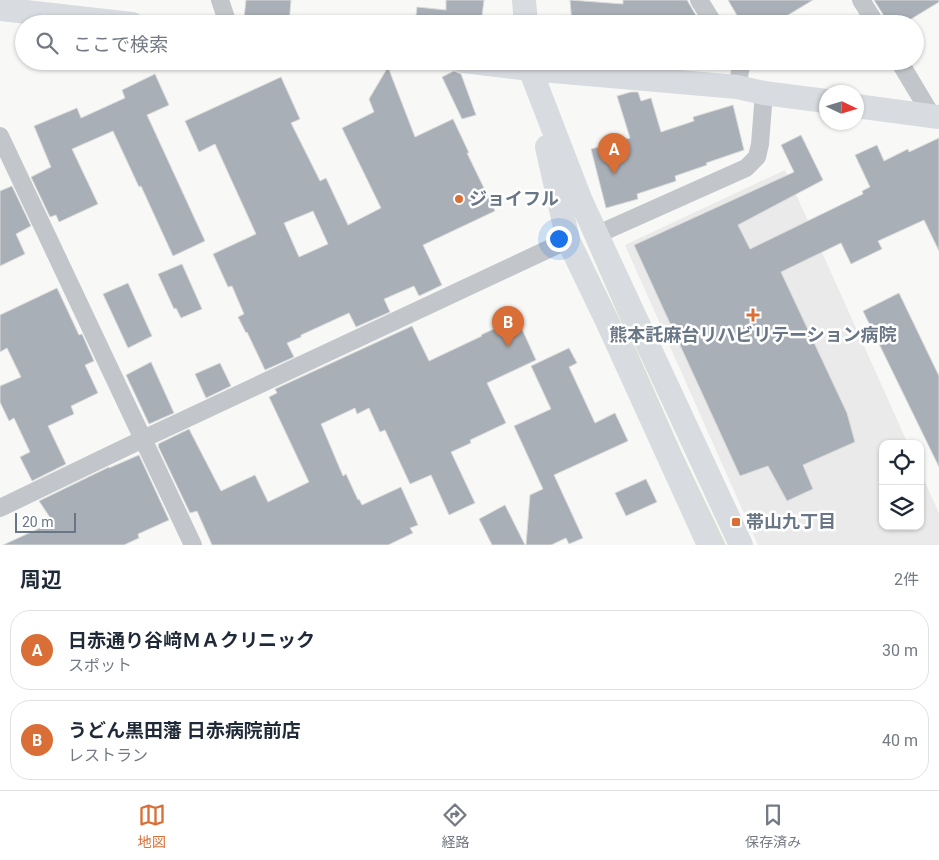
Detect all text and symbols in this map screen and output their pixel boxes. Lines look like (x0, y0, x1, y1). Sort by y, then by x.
search box (15, 15, 924, 70)
icon: search (33, 29, 61, 57)
text: ここで検索 (73, 33, 168, 56)
north arrow (819, 85, 864, 130)
pin: A (598, 133, 630, 174)
place label: ジョイフル (469, 188, 559, 209)
marker: ジョイフル (453, 193, 465, 205)
your location (546, 226, 572, 252)
pin: B (492, 306, 524, 347)
marker: 熊本託麻台リハビリテーション病院 (746, 308, 760, 322)
place label: 熊本託麻台リハビリテーション病院 (609, 324, 897, 345)
map controls (879, 440, 924, 530)
button: locate (879, 440, 924, 485)
button: layers (879, 485, 924, 530)
scale bar (15, 510, 76, 533)
place label: 帯山九丁目 (746, 511, 836, 532)
text: 20 m (22, 514, 54, 530)
marker: 帯山九丁目 (730, 516, 742, 528)
text: 周辺 (20, 568, 62, 592)
text: 2件 (894, 570, 919, 589)
text: 日赤通り谷﨑ＭＡクリニック (68, 629, 315, 652)
text: A (32, 641, 42, 660)
text: 30 m (882, 641, 918, 660)
text: スポット (68, 656, 132, 675)
text: うどん黒田藩 日赤病院前店 (68, 719, 301, 742)
text: B (32, 731, 42, 750)
text: 40 m (882, 731, 918, 750)
text: レストラン (68, 746, 148, 765)
tab: 地図 (138, 801, 166, 851)
tab: 経路 (441, 801, 469, 851)
tab: 保存済み (745, 801, 801, 851)

